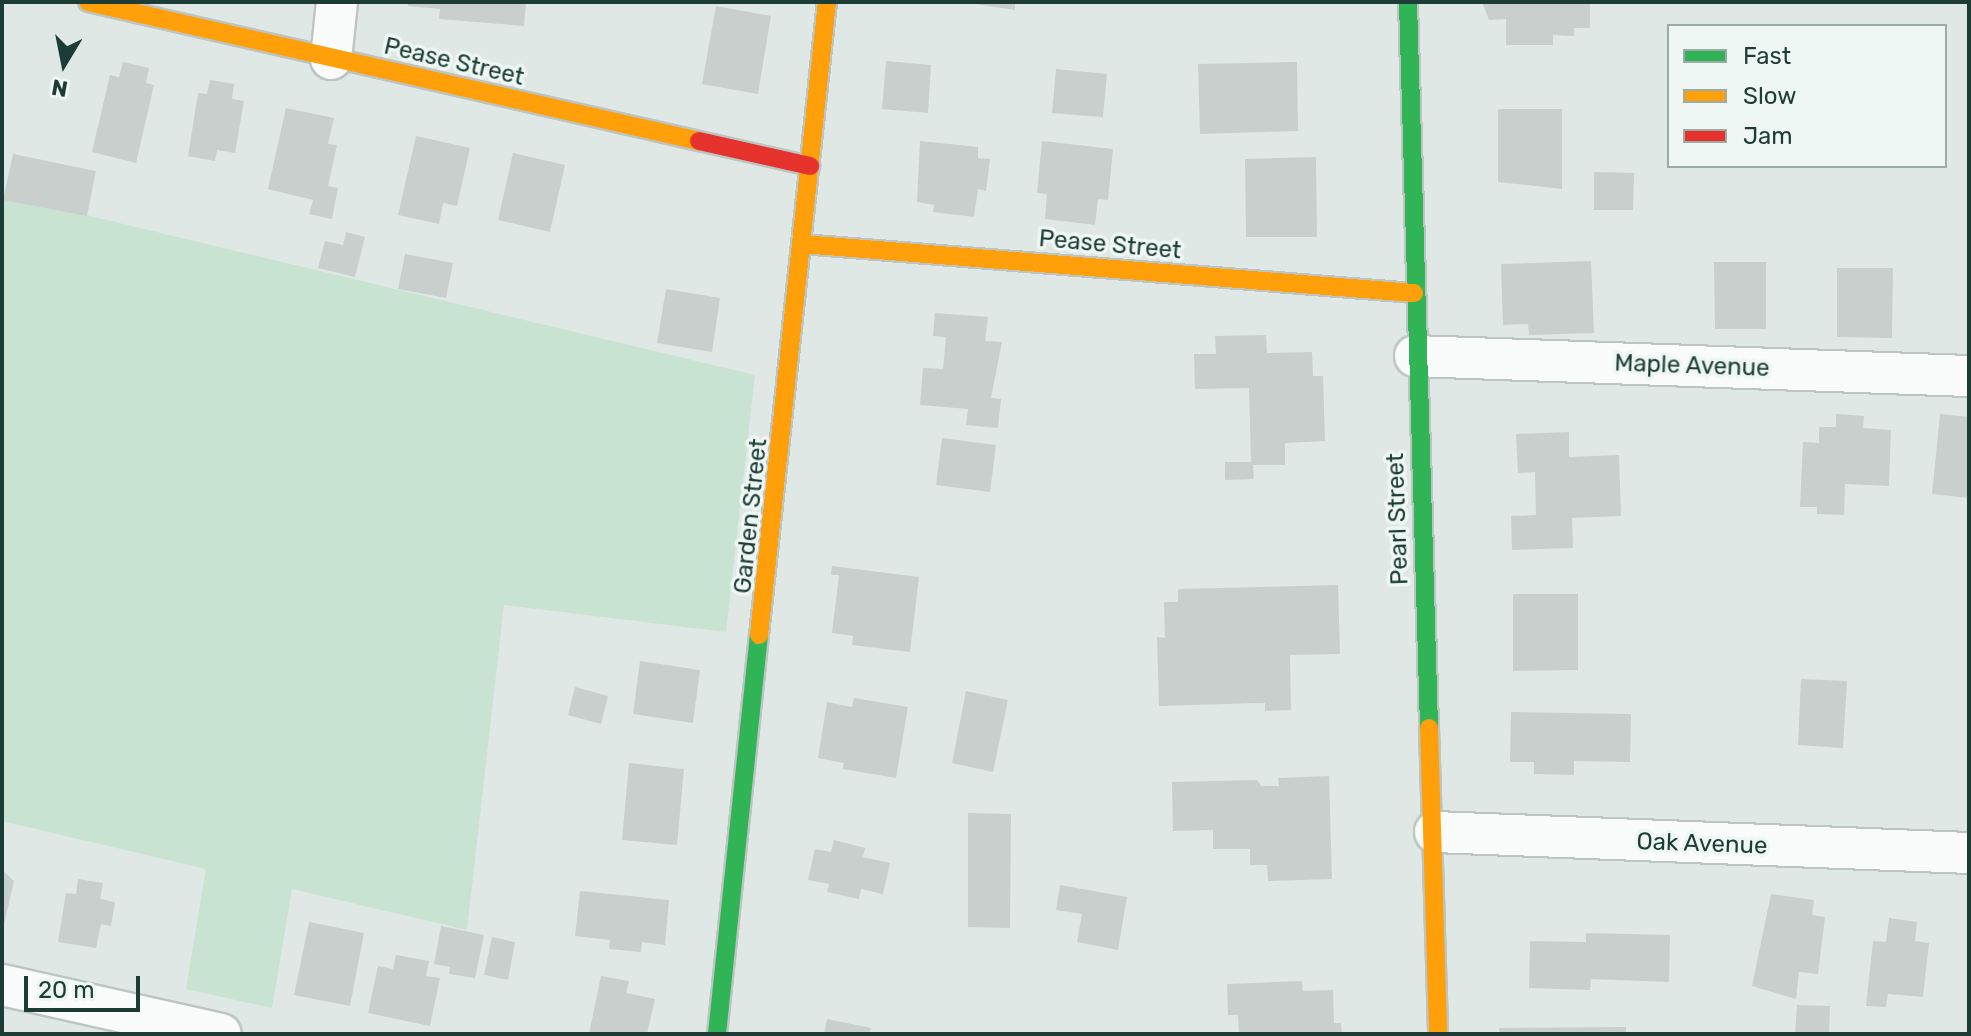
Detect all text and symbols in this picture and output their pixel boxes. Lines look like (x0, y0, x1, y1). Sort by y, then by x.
north arrow (24, 24, 104, 104)
legend (1667, 24, 1947, 168)
street label: Pease Street (381, 32, 527, 92)
text: Fast (1743, 42, 1791, 70)
text: N (50, 73, 70, 103)
text: Slow (1743, 82, 1796, 110)
text: Jam (1743, 122, 1793, 150)
street label: Pease Street (1038, 224, 1182, 266)
street label: Maple Avenue (1614, 349, 1770, 383)
street label: Garden Street (729, 437, 773, 595)
street label: Pearl Street (1381, 452, 1415, 586)
street label: Oak Avenue (1636, 827, 1768, 861)
scale bar (28, 960, 144, 1010)
text: 20 m (38, 976, 95, 1004)

